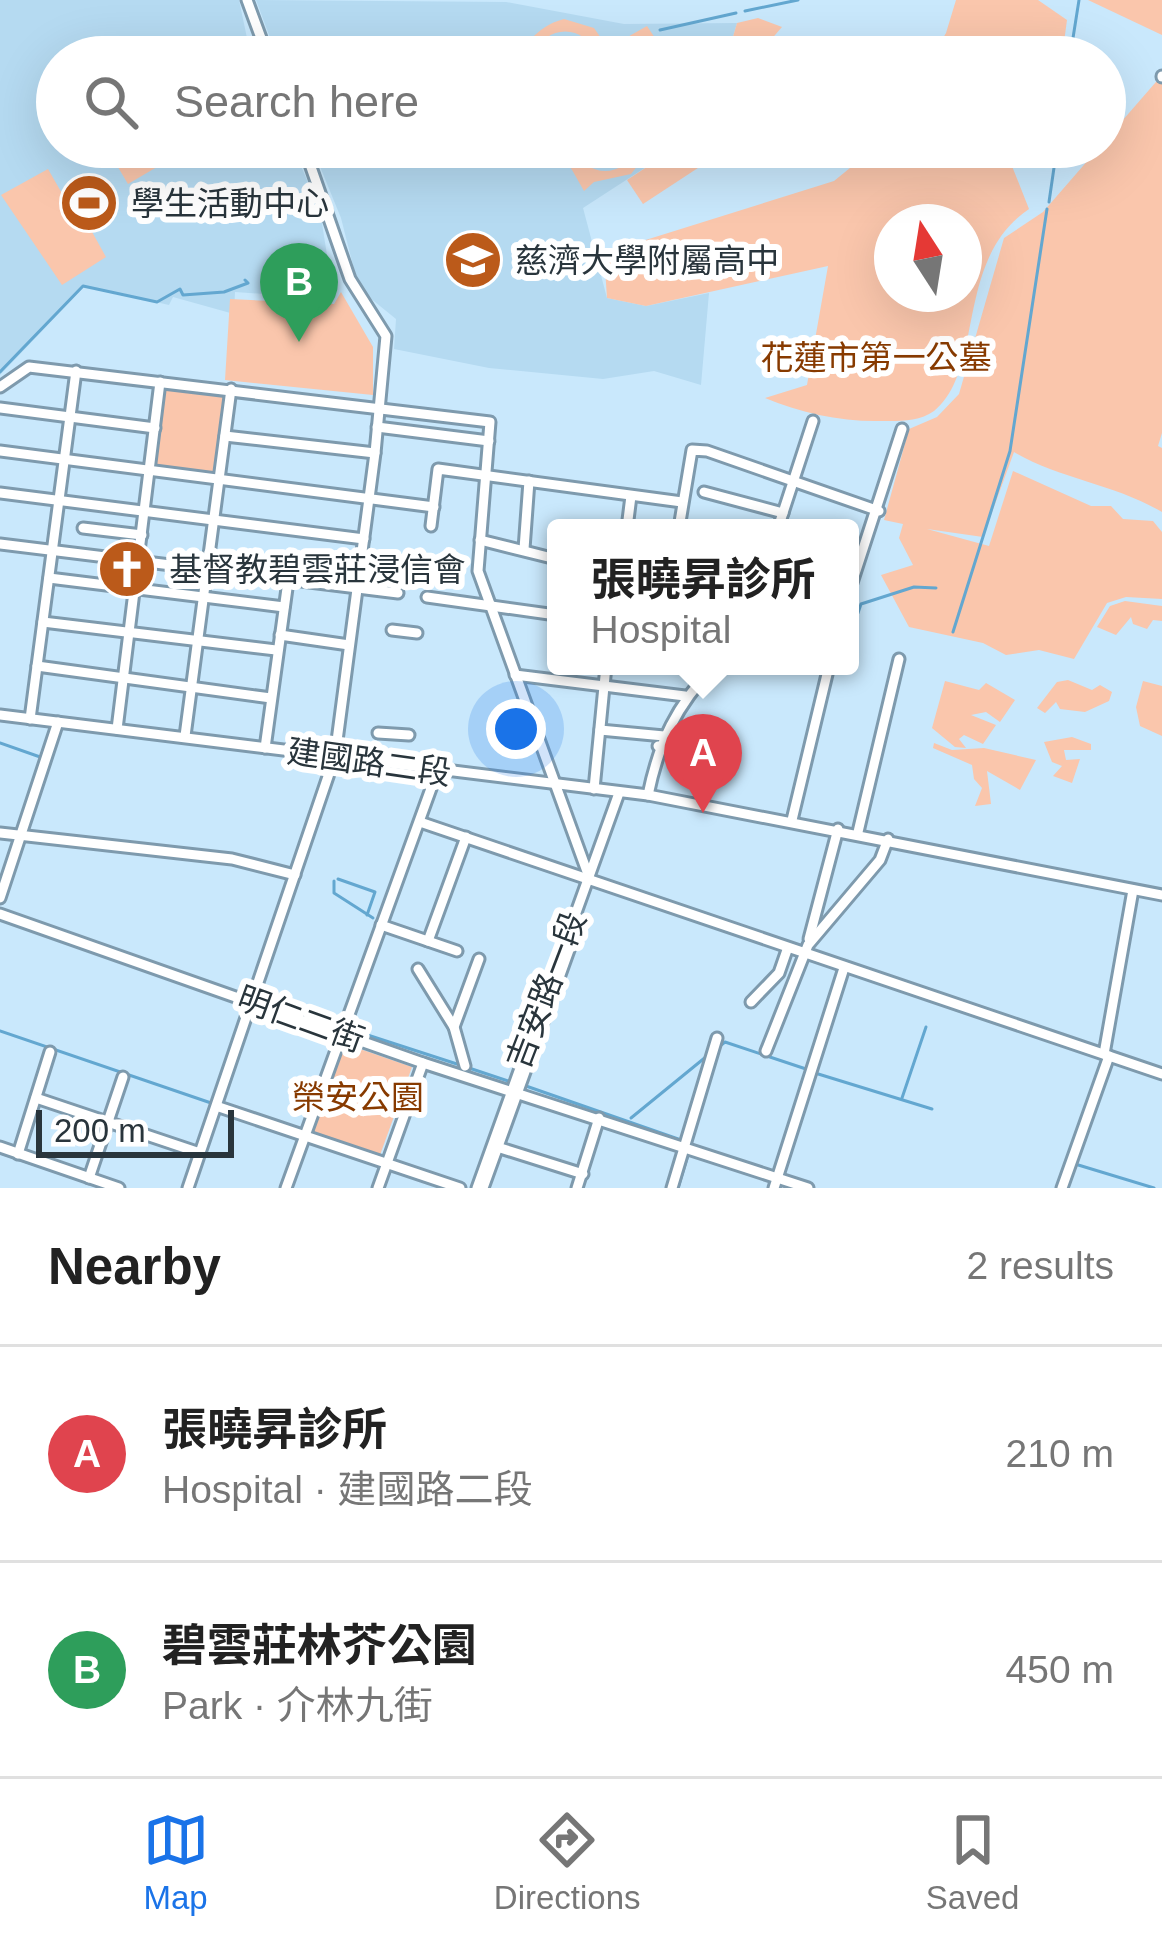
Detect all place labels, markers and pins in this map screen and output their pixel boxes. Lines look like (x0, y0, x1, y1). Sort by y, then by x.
sports icon: 學生活動中心 (58, 172, 120, 234)
place label: 學生活動中心 (131, 185, 329, 222)
school or university icon: 慈濟大學附屬高中 (442, 229, 504, 291)
place label: 慈濟大學附屬高中 (515, 242, 779, 279)
pin: B (260, 243, 338, 342)
church icon: 基督教碧雲莊浸信會 (96, 538, 158, 600)
place label: 基督教碧雲莊浸信會 (169, 551, 466, 588)
pin: A (664, 714, 742, 813)

